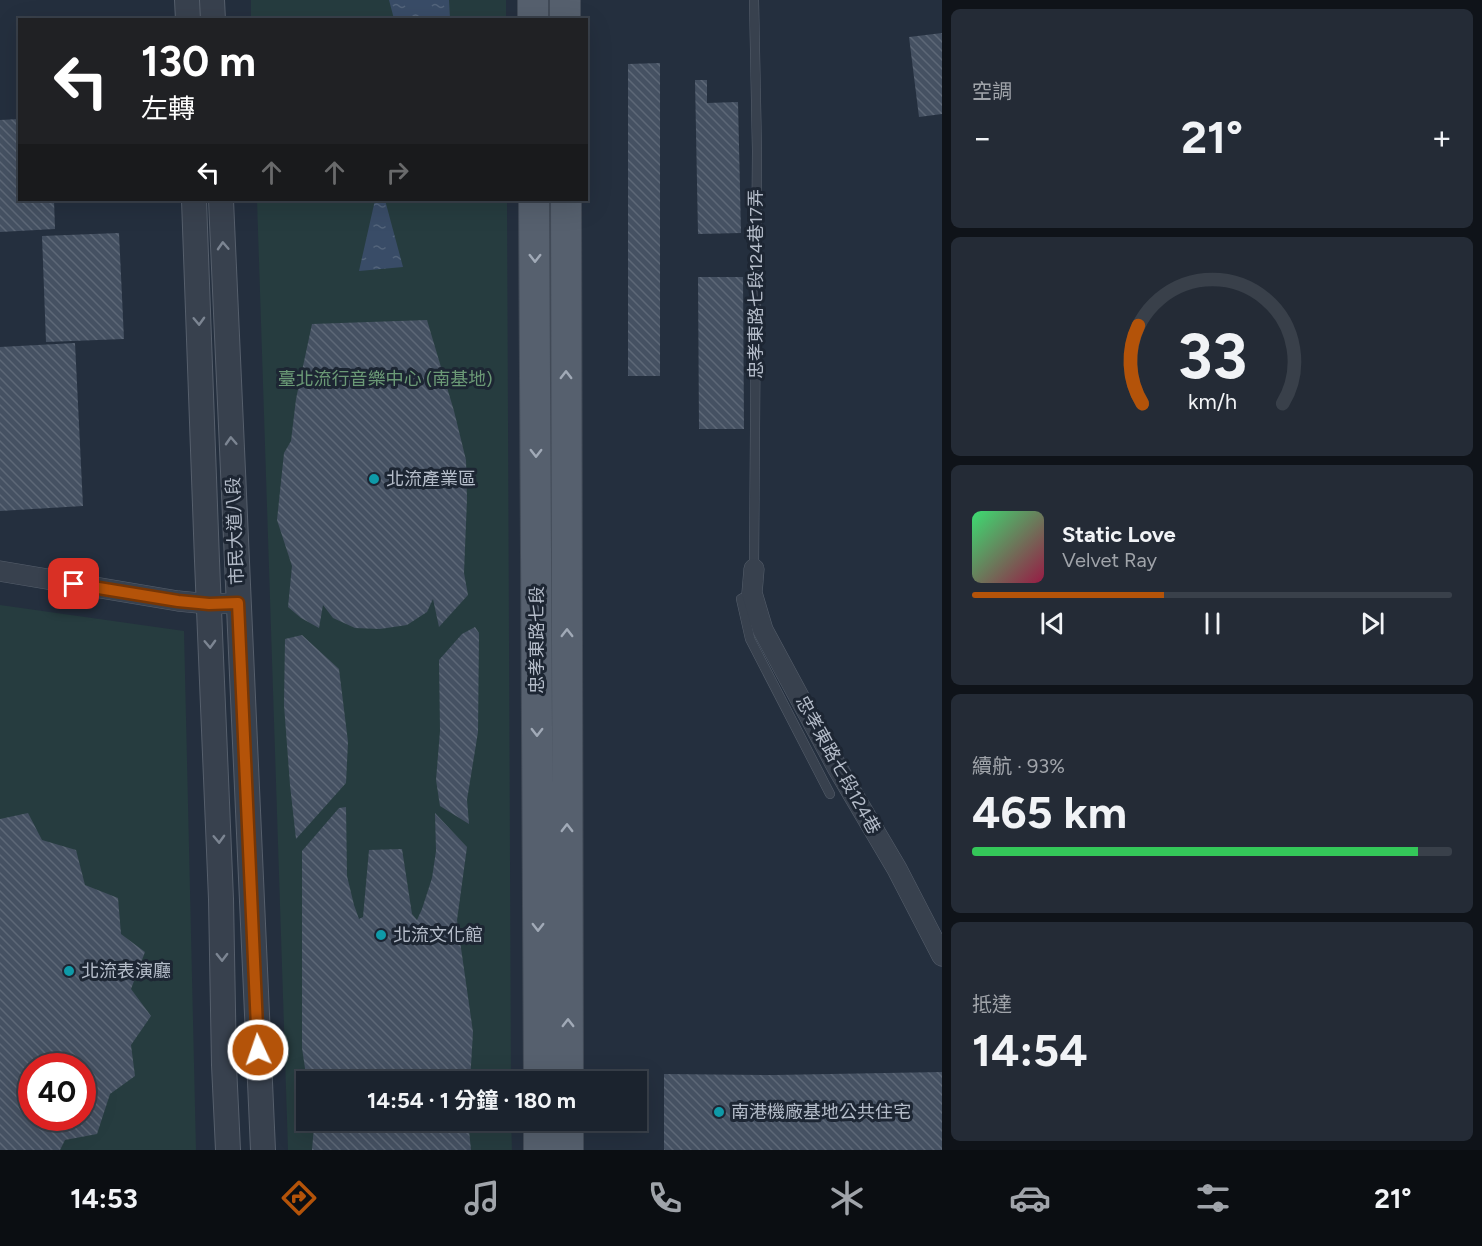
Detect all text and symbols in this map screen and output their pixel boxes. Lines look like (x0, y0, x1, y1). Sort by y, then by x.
text: 130 m (141, 36, 256, 87)
icon: left (42, 42, 120, 120)
text: 空調 (972, 79, 1012, 103)
text: 左轉 (141, 92, 195, 125)
text: 21° (1181, 110, 1243, 164)
text: − (972, 118, 993, 157)
text: + (1431, 118, 1452, 157)
icon: left (192, 156, 225, 189)
icon: ahead (255, 156, 288, 189)
icon: ahead (318, 156, 351, 189)
icon: right (381, 156, 414, 189)
street label: 忠孝東路七段124巷17弄 (745, 189, 767, 379)
one-way arrow (216, 242, 229, 251)
one-way arrow (529, 253, 541, 262)
one-way arrow (192, 316, 205, 325)
text: 33 (1177, 319, 1247, 394)
park label: 臺北流行音樂中心 (南基地) (277, 368, 493, 390)
one-way arrow (560, 371, 572, 380)
text: km/h (1188, 389, 1236, 414)
one-way arrow (225, 437, 238, 446)
one-way arrow (530, 448, 542, 457)
place label: 北流產業區 (386, 468, 476, 490)
marker: 北流產業區 (367, 472, 381, 486)
street label: 市民大道八段 (222, 477, 248, 585)
text: Static Love (1062, 521, 1176, 548)
text: Velvet Ray (1062, 548, 1157, 572)
pin (48, 558, 99, 609)
icon: arrive (57, 567, 90, 600)
street label: 忠孝東路七段 (526, 586, 548, 694)
icon: previous (1036, 607, 1069, 640)
icon: pause (1196, 607, 1229, 640)
icon: next (1356, 607, 1389, 640)
one-way arrow (561, 629, 573, 638)
one-way arrow (204, 640, 217, 649)
street label: 忠孝東路七段124巷 (791, 692, 885, 838)
one-way arrow (531, 727, 543, 736)
text: 續航 · 93% (972, 754, 1065, 778)
text: 465 km (972, 785, 1127, 839)
one-way arrow (561, 824, 573, 833)
one-way arrow (212, 835, 225, 844)
one-way arrow (532, 922, 544, 931)
place label: 北流文化館 (393, 924, 483, 946)
marker: 北流文化館 (374, 928, 388, 942)
one-way arrow (216, 953, 228, 962)
place label: 北流表演廳 (81, 960, 171, 982)
marker: 北流表演廳 (62, 964, 76, 978)
text: 抵達 (972, 992, 1012, 1016)
position arrow (226, 1018, 290, 1082)
one-way arrow (562, 1019, 574, 1028)
text: 14:54 (972, 1023, 1088, 1077)
speed limit sign: 40 (18, 1053, 96, 1131)
text: 14:54 · 1 分鐘 · 180 m (367, 1087, 576, 1114)
place label: 南港機廠基地公共住宅 (731, 1101, 911, 1123)
marker: 南港機廠基地公共住宅 (712, 1105, 726, 1119)
icon: directions (278, 1177, 320, 1219)
icon: music (461, 1177, 503, 1219)
icon: phone (644, 1177, 686, 1219)
icon: climate (826, 1177, 868, 1219)
icon: car (1009, 1177, 1051, 1219)
icon: filters (1192, 1177, 1234, 1219)
text: 14:53 (70, 1182, 138, 1215)
text: 21° (1374, 1182, 1412, 1215)

